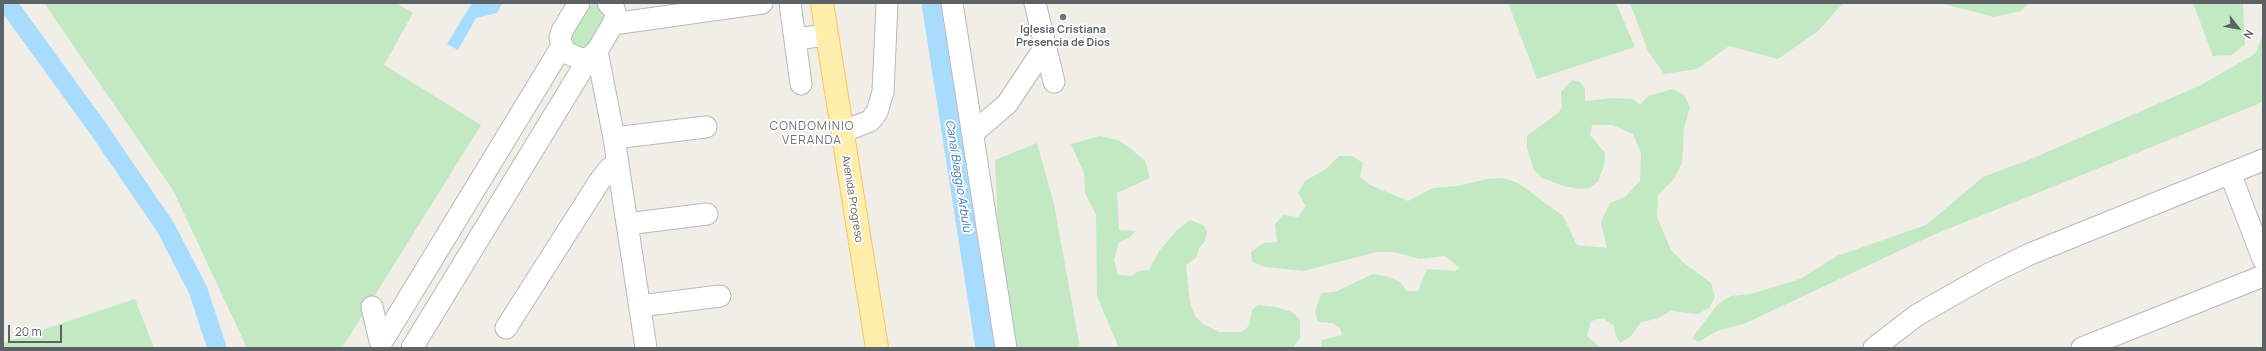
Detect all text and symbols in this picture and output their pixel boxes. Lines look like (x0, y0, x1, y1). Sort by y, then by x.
north arrow (2218, 8, 2258, 48)
marker: Iglesia Cristiana Presencia de Dios (1058, 12, 1068, 22)
place label: Iglesia Cristiana Presencia de Dios (1016, 23, 1110, 49)
text: N (2240, 27, 2257, 42)
water label: Canal Biaggio Arbulú (942, 119, 974, 233)
district label: CONDOMINIO VERANDA (770, 120, 854, 148)
street label: Avenida Progreso (839, 154, 865, 244)
scale bar (10, 317, 64, 343)
text: 20 m (15, 323, 42, 340)

